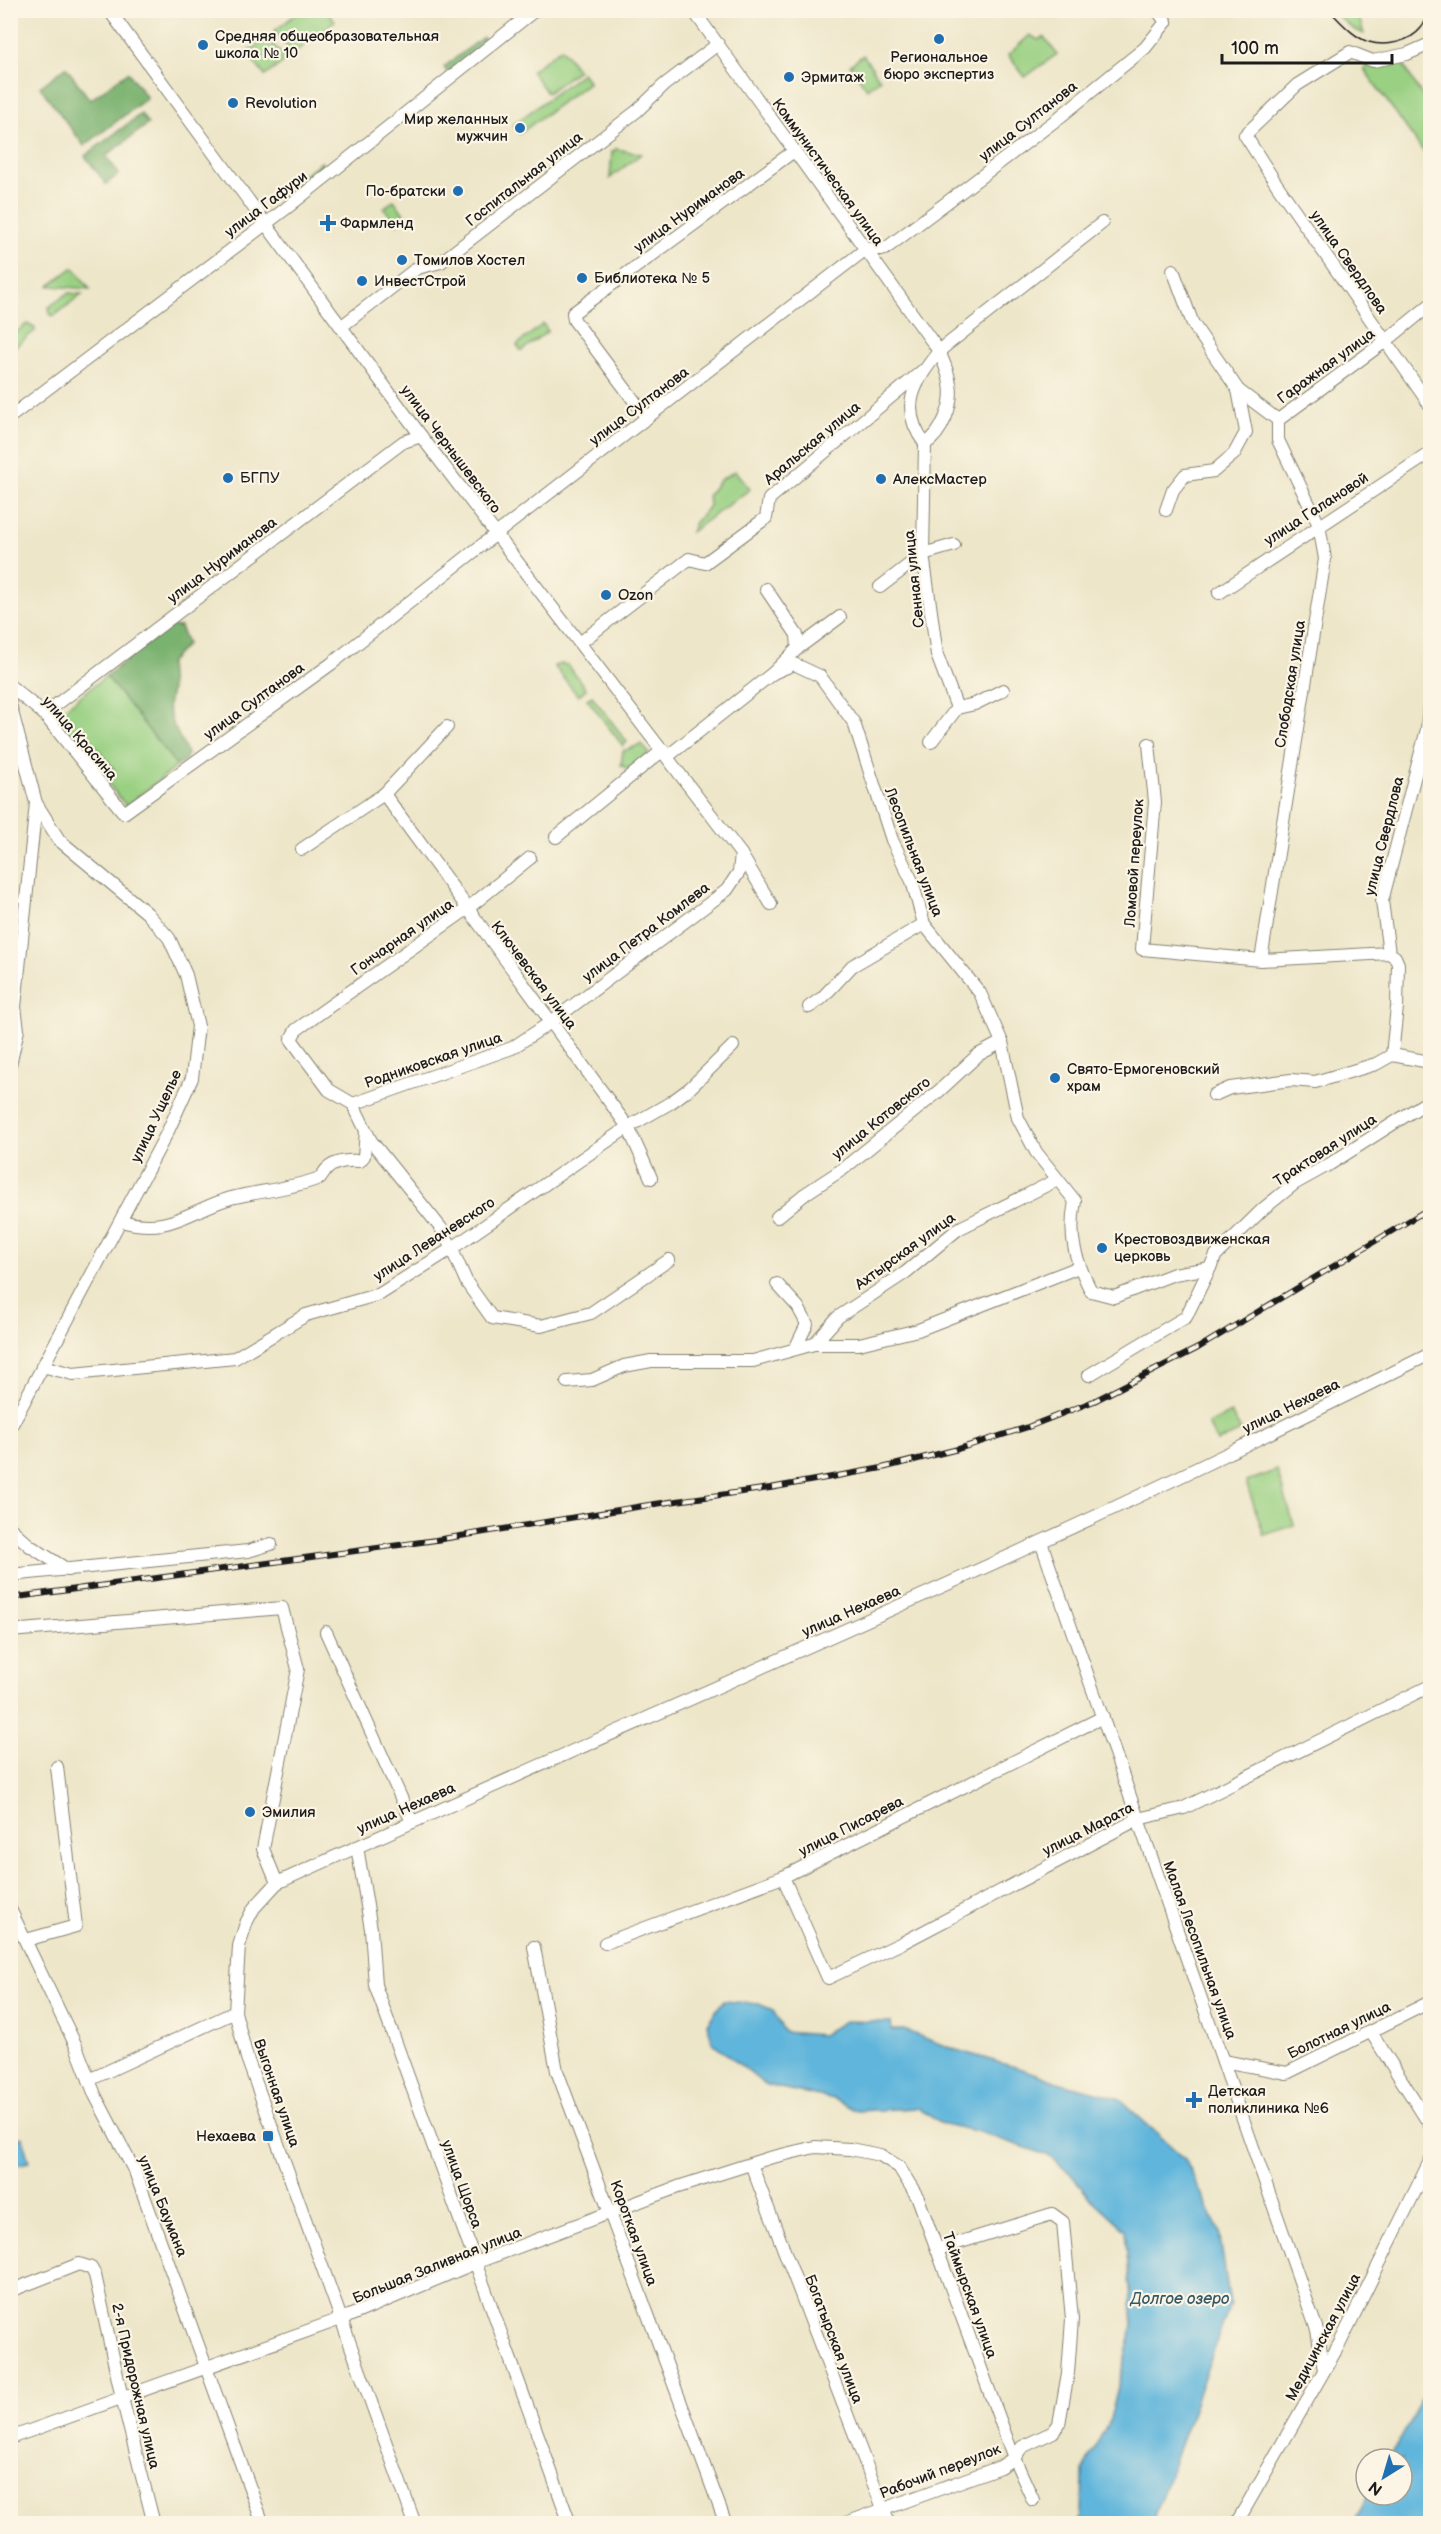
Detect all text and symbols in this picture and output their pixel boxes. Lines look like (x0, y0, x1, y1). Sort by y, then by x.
place label: Средняя общеобразовательная школа № 10 (215, 27, 439, 63)
scale bar (1222, 27, 1392, 65)
marker: Региональное бюро экспертиз (932, 32, 946, 46)
marker: Средняя общеобразовательная школа № 10 (196, 38, 210, 52)
text: 100 m (1231, 38, 1279, 59)
place label: Региональное бюро экспертиз (884, 48, 994, 84)
place label: Эрмитаж (801, 68, 864, 87)
marker: Эрмитаж (782, 70, 796, 84)
street label: улица Султанова (975, 77, 1081, 166)
place label: Revolution (245, 94, 317, 113)
street label: Коммунистическая улица (768, 95, 888, 250)
marker: Revolution (226, 96, 240, 110)
place label: Мир желанных мужчин (404, 110, 508, 146)
marker: Мир желанных мужчин (513, 121, 527, 135)
street label: Госпитальная улица (462, 128, 587, 231)
street label: улица Нуриманова (630, 164, 748, 257)
street label: улица Гафури (221, 167, 312, 242)
place label: По-братски (366, 182, 446, 201)
marker: По-братски (451, 184, 465, 198)
street label: улица Свердлова (1306, 207, 1391, 318)
place label: Фармленд (340, 214, 413, 233)
marker: Фармленд (321, 216, 335, 230)
place label: Томилов Хостел (414, 251, 525, 270)
marker: Томилов Хостел (395, 253, 409, 267)
place label: Библиотека № 5 (594, 269, 710, 288)
marker: Библиотека № 5 (575, 271, 589, 285)
place label: ИнвестСтрой (374, 272, 466, 291)
marker: ИнвестСтрой (355, 274, 369, 288)
street label: Гаражная улица (1274, 325, 1379, 408)
street label: улица Султанова (586, 363, 693, 450)
street label: улица Чернышевского (396, 381, 505, 517)
street label: Аральская улица (759, 397, 865, 490)
place label: БГПУ (240, 469, 280, 488)
street label: улица Галановой (1261, 469, 1372, 550)
place label: АлексМастер (892, 470, 987, 489)
marker: БГПУ (221, 471, 235, 485)
marker: АлексМастер (874, 472, 888, 486)
street label: улица Нуриманова (164, 513, 281, 608)
street label: Сенная улица (900, 529, 929, 629)
place label: Ozon (618, 586, 653, 605)
marker: Ozon (599, 588, 613, 602)
street label: Слободская улица (1271, 619, 1310, 749)
street label: улица Султанова (200, 658, 308, 744)
street label: улица Красина (38, 692, 122, 785)
street label: улица Свердлова (1360, 774, 1409, 898)
street label: Лесопильная улица (880, 784, 947, 920)
street label: Ломовой переулок (1120, 798, 1148, 929)
street label: улица Петра Комлева (579, 878, 714, 986)
street label: Гончарная улица (347, 895, 457, 980)
street label: Ключевская улица (487, 917, 581, 1033)
street label: Родниковская улица (362, 1028, 505, 1093)
place label: Свято-Ермогеновский храм (1067, 1060, 1220, 1096)
street label: улица Ущелье (127, 1067, 186, 1166)
marker: Свято-Ермогеновский храм (1048, 1071, 1062, 1085)
street label: улица Котовского (828, 1073, 935, 1164)
street label: Трактовая улица (1270, 1110, 1381, 1191)
street label: улица Леваневского (370, 1193, 499, 1286)
street label: Ахтырская улица (850, 1208, 959, 1295)
place label: Крестовоздвиженская церковь (1114, 1230, 1270, 1266)
marker: Крестовоздвиженская церковь (1095, 1241, 1109, 1255)
street label: улица Нехаева (1240, 1375, 1343, 1438)
street label: улица Нехаева (799, 1581, 903, 1642)
street label: улица Нехаева (354, 1778, 458, 1839)
street label: улица Писарева (796, 1792, 907, 1861)
street label: улица Марата (1039, 1798, 1137, 1861)
place label: Эмилия (262, 1803, 316, 1822)
marker: Эмилия (243, 1805, 257, 1819)
street label: Малая Лесопильная улица (1158, 1858, 1241, 2042)
street label: Болотная улица (1285, 1997, 1394, 2064)
street label: Выгонная улица (249, 2036, 304, 2150)
place label: Детская поликлиника №6 (1208, 2082, 1329, 2118)
marker: Детская поликлиника №6 (1185, 2091, 1203, 2109)
place label: Нехаева (196, 2127, 256, 2146)
marker: Нехаева (261, 2129, 275, 2143)
street label: улица Щорса (437, 2137, 486, 2231)
street label: улица Баумана (134, 2153, 192, 2260)
street label: Короткая улица (606, 2178, 661, 2289)
street label: Большая Заливная улица (350, 2223, 525, 2308)
street label: Таймырская улица (938, 2229, 1001, 2361)
street label: Медицинская улица (1282, 2270, 1365, 2404)
street label: Богатырская улица (800, 2272, 867, 2406)
water label: Долгое озеро (1130, 2290, 1230, 2309)
street label: 2-я Придорожная улица (107, 2301, 164, 2471)
street label: Рабочий переулок (877, 2440, 1003, 2503)
north arrow (1354, 2447, 1414, 2507)
text: N (1365, 2477, 1386, 2499)

